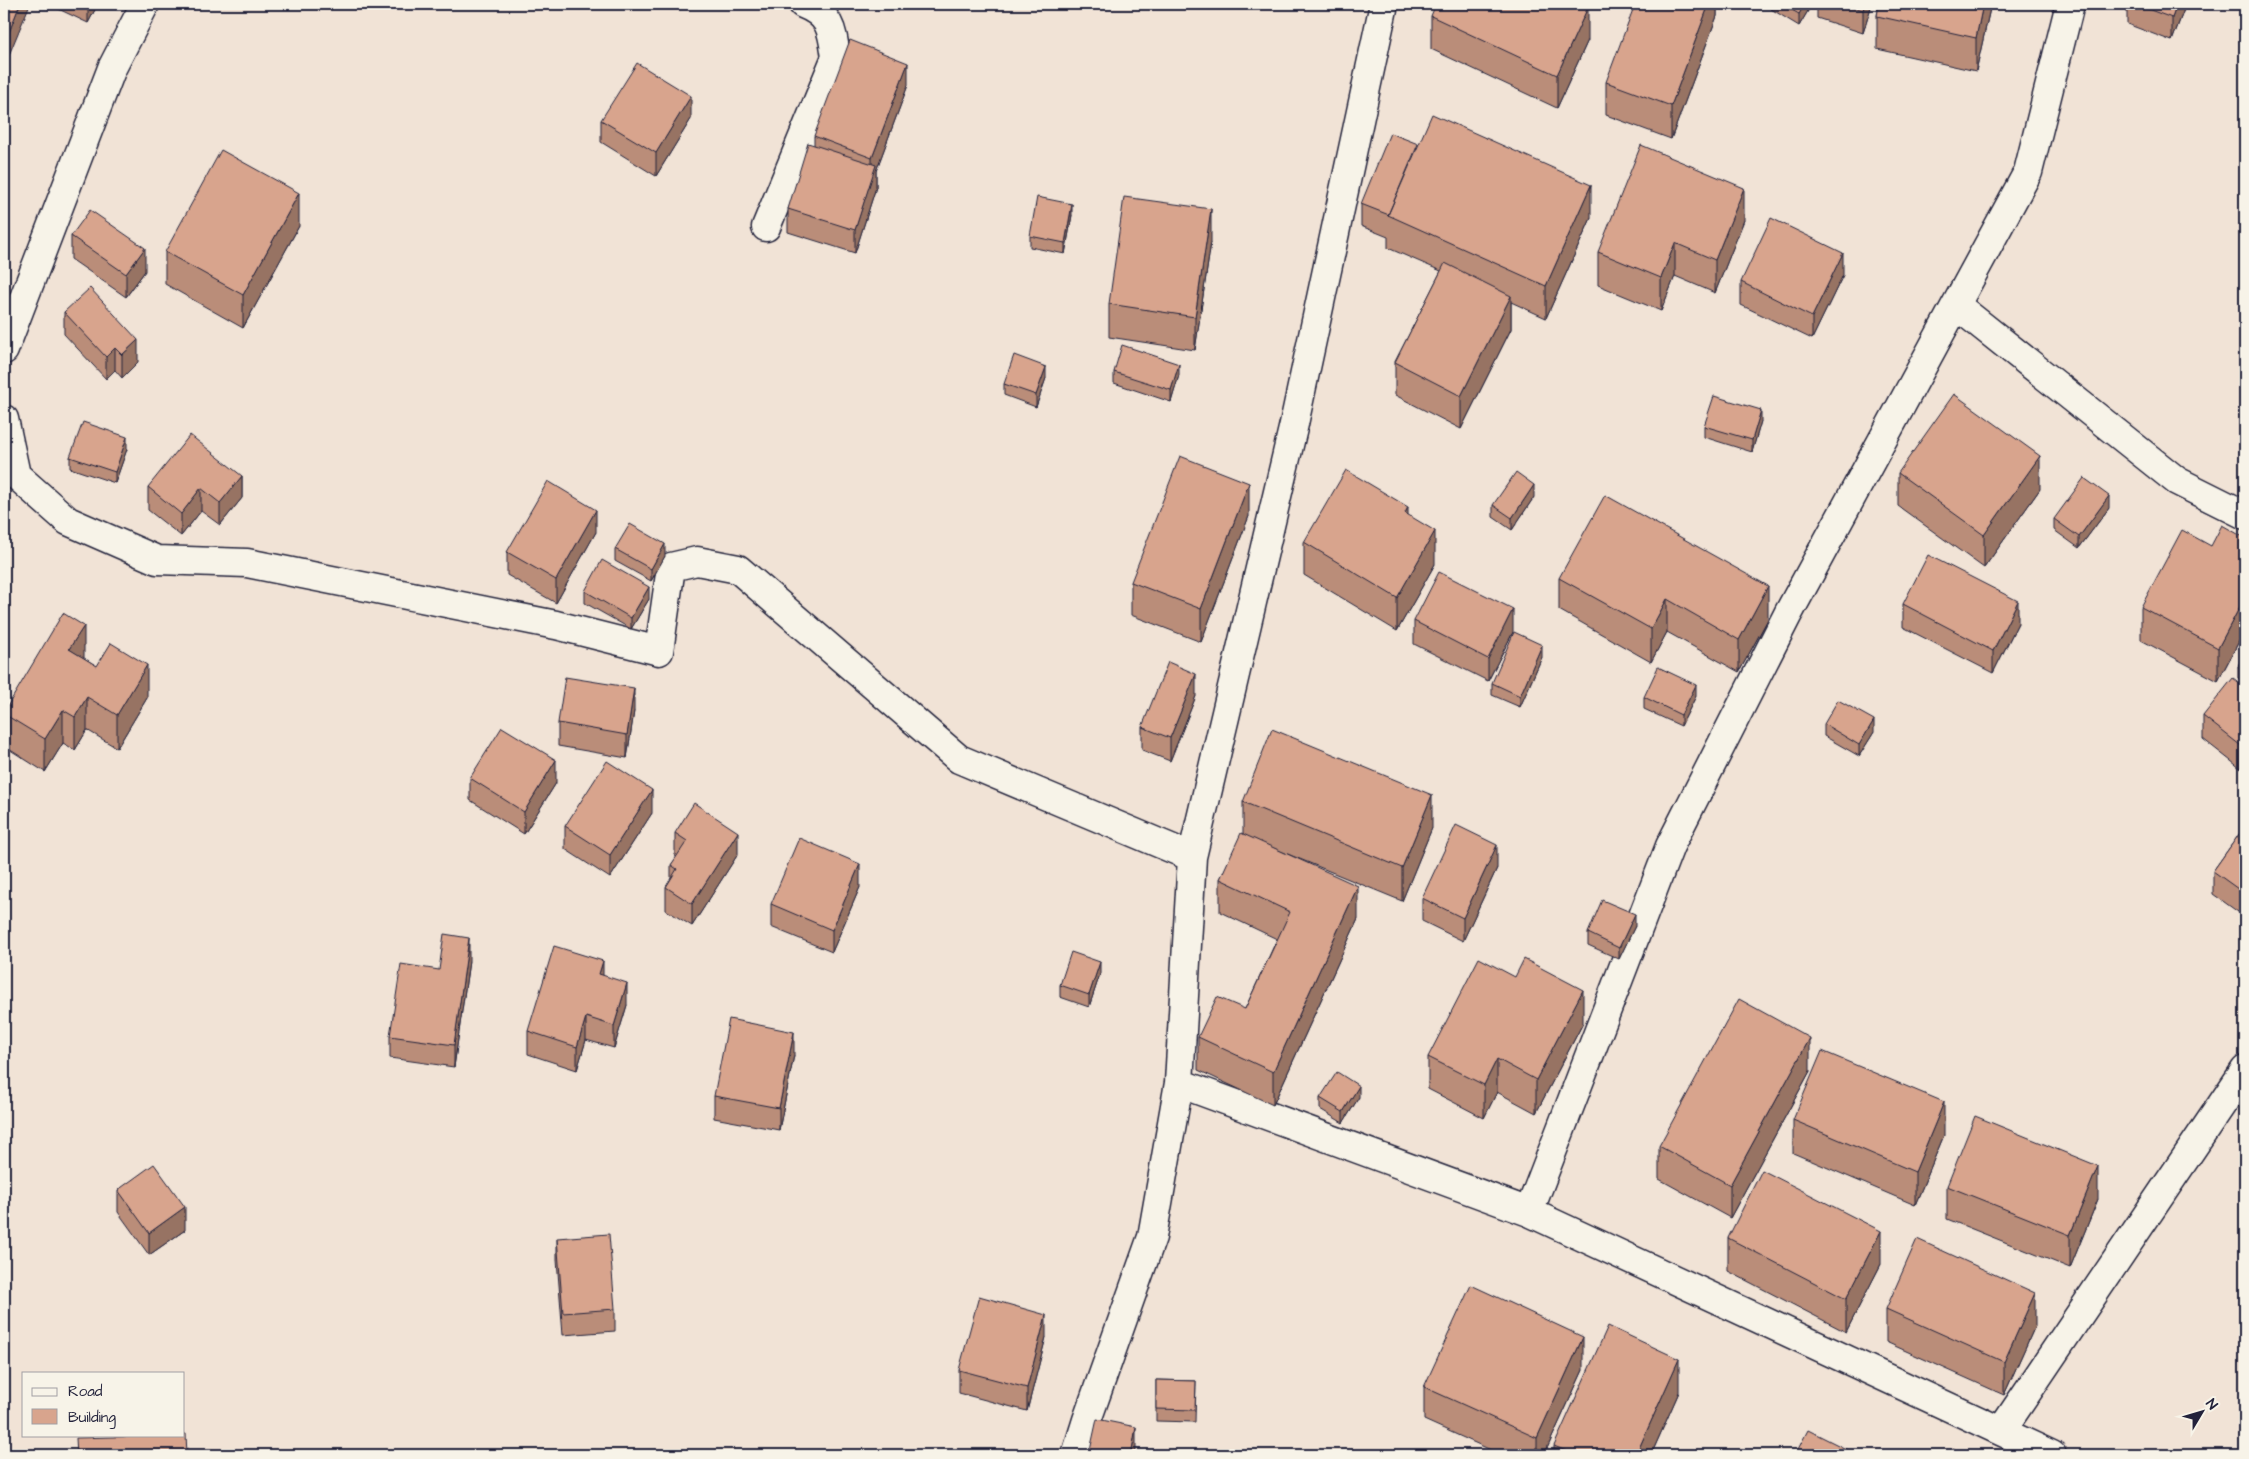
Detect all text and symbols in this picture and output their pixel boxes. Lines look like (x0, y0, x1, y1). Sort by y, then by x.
legend (22, 1372, 185, 1436)
text: Road (68, 1381, 103, 1402)
north arrow (2176, 1386, 2226, 1436)
text: N (2201, 1395, 2222, 1414)
text: Building (68, 1407, 116, 1429)

